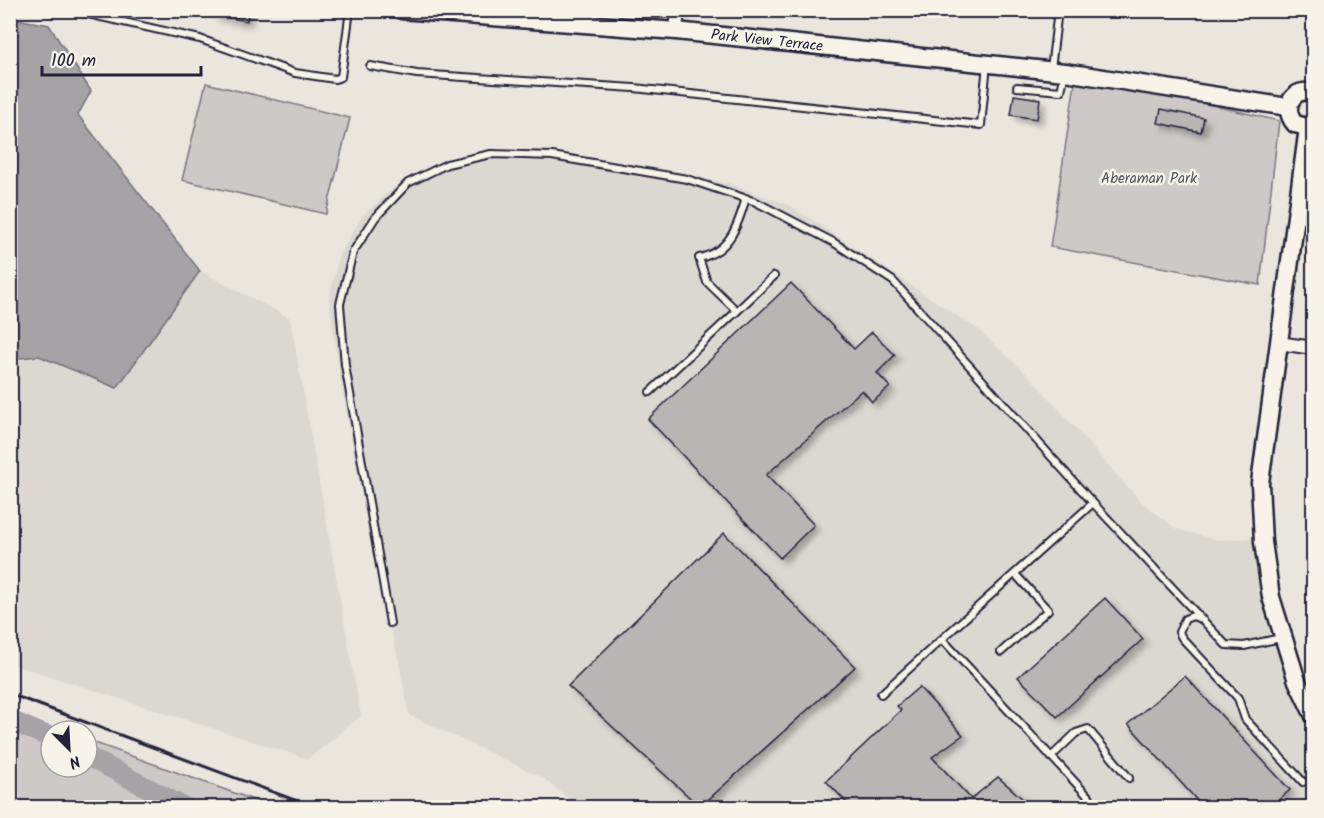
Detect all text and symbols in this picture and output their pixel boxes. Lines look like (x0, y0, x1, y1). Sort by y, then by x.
street label: Park View Terrace (710, 23, 824, 59)
scale bar (42, 39, 201, 77)
text: 100 m (51, 47, 96, 76)
park label: Aberaman Park (1101, 167, 1198, 191)
north arrow (39, 719, 99, 779)
text: N (65, 748, 84, 775)

